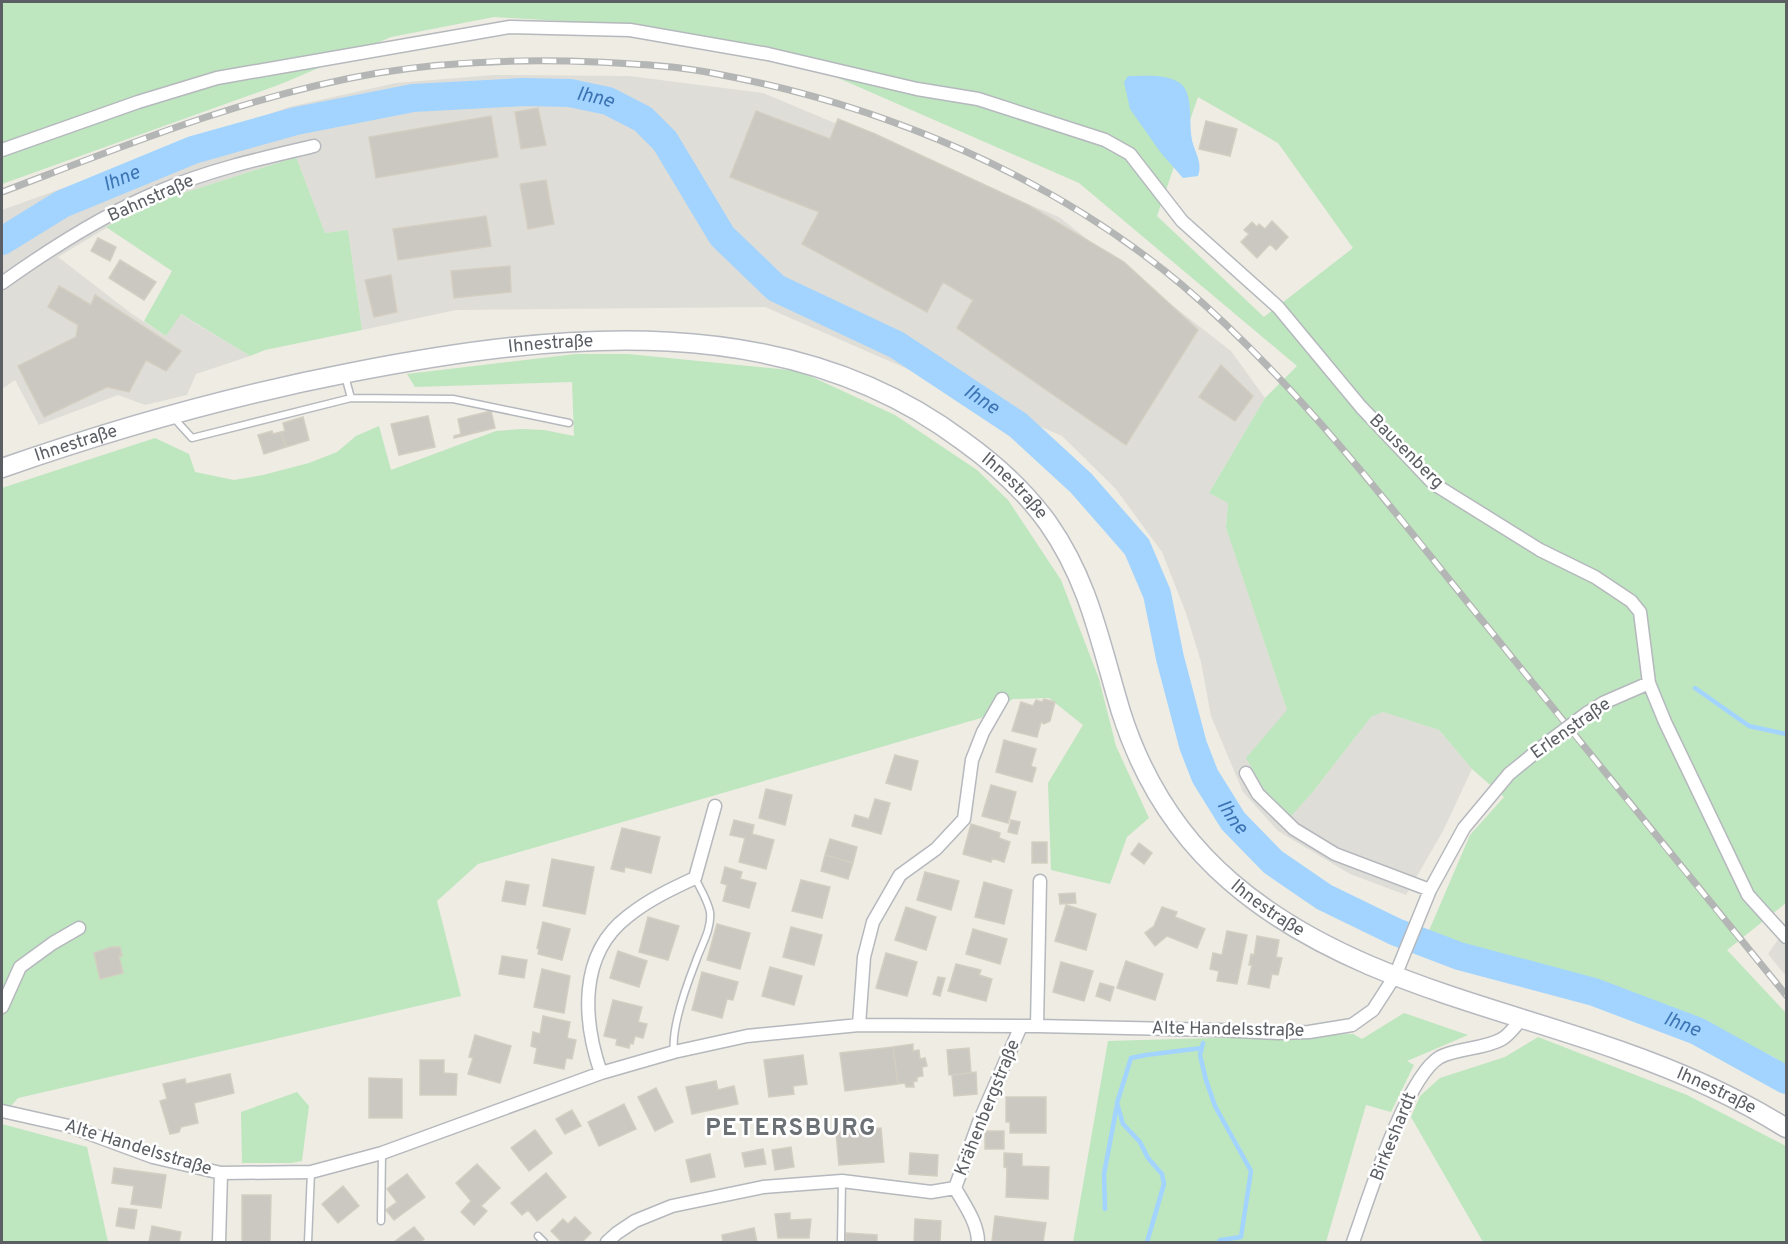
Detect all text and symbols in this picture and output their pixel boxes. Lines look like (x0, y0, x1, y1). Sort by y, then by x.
water label: Ihne (574, 82, 619, 115)
water label: Ihne (99, 160, 145, 199)
street label: Bahnstraße (104, 170, 198, 228)
street label: Ihnestraße (507, 330, 594, 359)
water label: Ihne (958, 379, 1004, 422)
street label: Bausenberg (1364, 410, 1448, 494)
street label: Ihnestraße (32, 420, 120, 467)
street label: Ihnestraße (976, 448, 1053, 524)
street label: Erlenstraße (1527, 693, 1615, 765)
water label: Ihne (1210, 795, 1253, 841)
street label: Ihnestraße (1226, 875, 1309, 942)
water label: Ihne (1660, 1006, 1705, 1044)
street label: Alte Handelsstraße (1151, 1017, 1305, 1043)
street label: Krähenbergstraße (950, 1036, 1026, 1180)
street label: Ihnestraße (1673, 1062, 1760, 1120)
street label: Birkeshardt (1366, 1089, 1422, 1185)
district label: PETERSBURG (705, 1114, 877, 1144)
street label: Alte Handelsstraße (62, 1115, 214, 1181)

